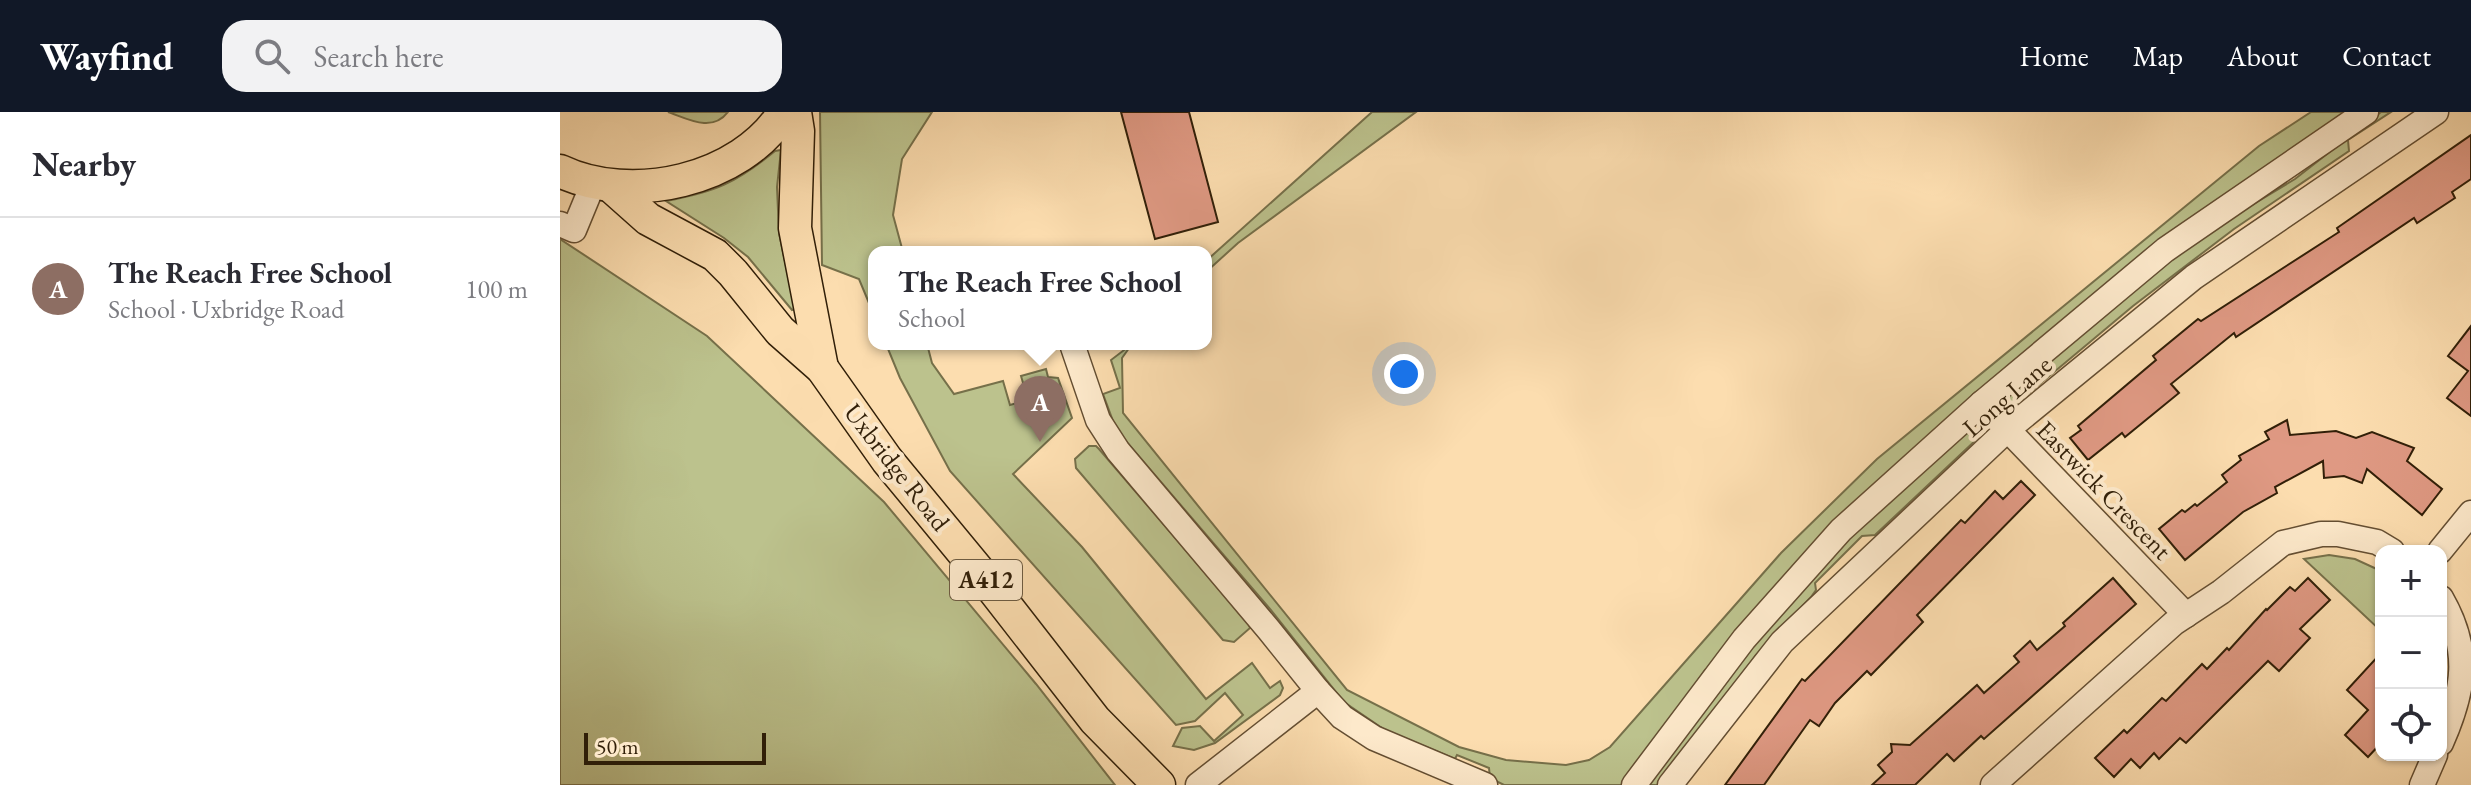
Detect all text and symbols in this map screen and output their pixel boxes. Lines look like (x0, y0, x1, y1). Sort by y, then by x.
search box (222, 20, 782, 92)
text: Wayfind (40, 32, 174, 81)
icon: search (250, 34, 294, 78)
text: Search here (314, 37, 444, 76)
text: Home (2019, 38, 2089, 74)
text: Map (2133, 38, 2183, 74)
text: About (2227, 38, 2298, 74)
text: Contact (2342, 38, 2431, 74)
text: Nearby (32, 142, 136, 186)
popup (868, 246, 1212, 350)
text: The Reach Free School (108, 253, 392, 292)
text: The Reach Free School (898, 262, 1182, 301)
text: A (49, 272, 67, 306)
text: 100 m (465, 272, 528, 306)
text: School · Uxbridge Road (108, 292, 344, 326)
text: School (898, 301, 966, 335)
street label: Long Lane (1955, 348, 2059, 444)
your location (1384, 354, 1424, 394)
pin: A (1014, 376, 1066, 442)
street label: Uxbridge Road (836, 396, 958, 538)
street label: Eastwick Crescent (2029, 413, 2179, 567)
map controls (2375, 545, 2447, 761)
button: + (2375, 545, 2447, 617)
road number: A412 (950, 560, 1022, 600)
button: − (2375, 617, 2447, 689)
button: locate (2375, 689, 2447, 761)
scale bar (584, 729, 766, 765)
text: 50 m (596, 732, 639, 761)

